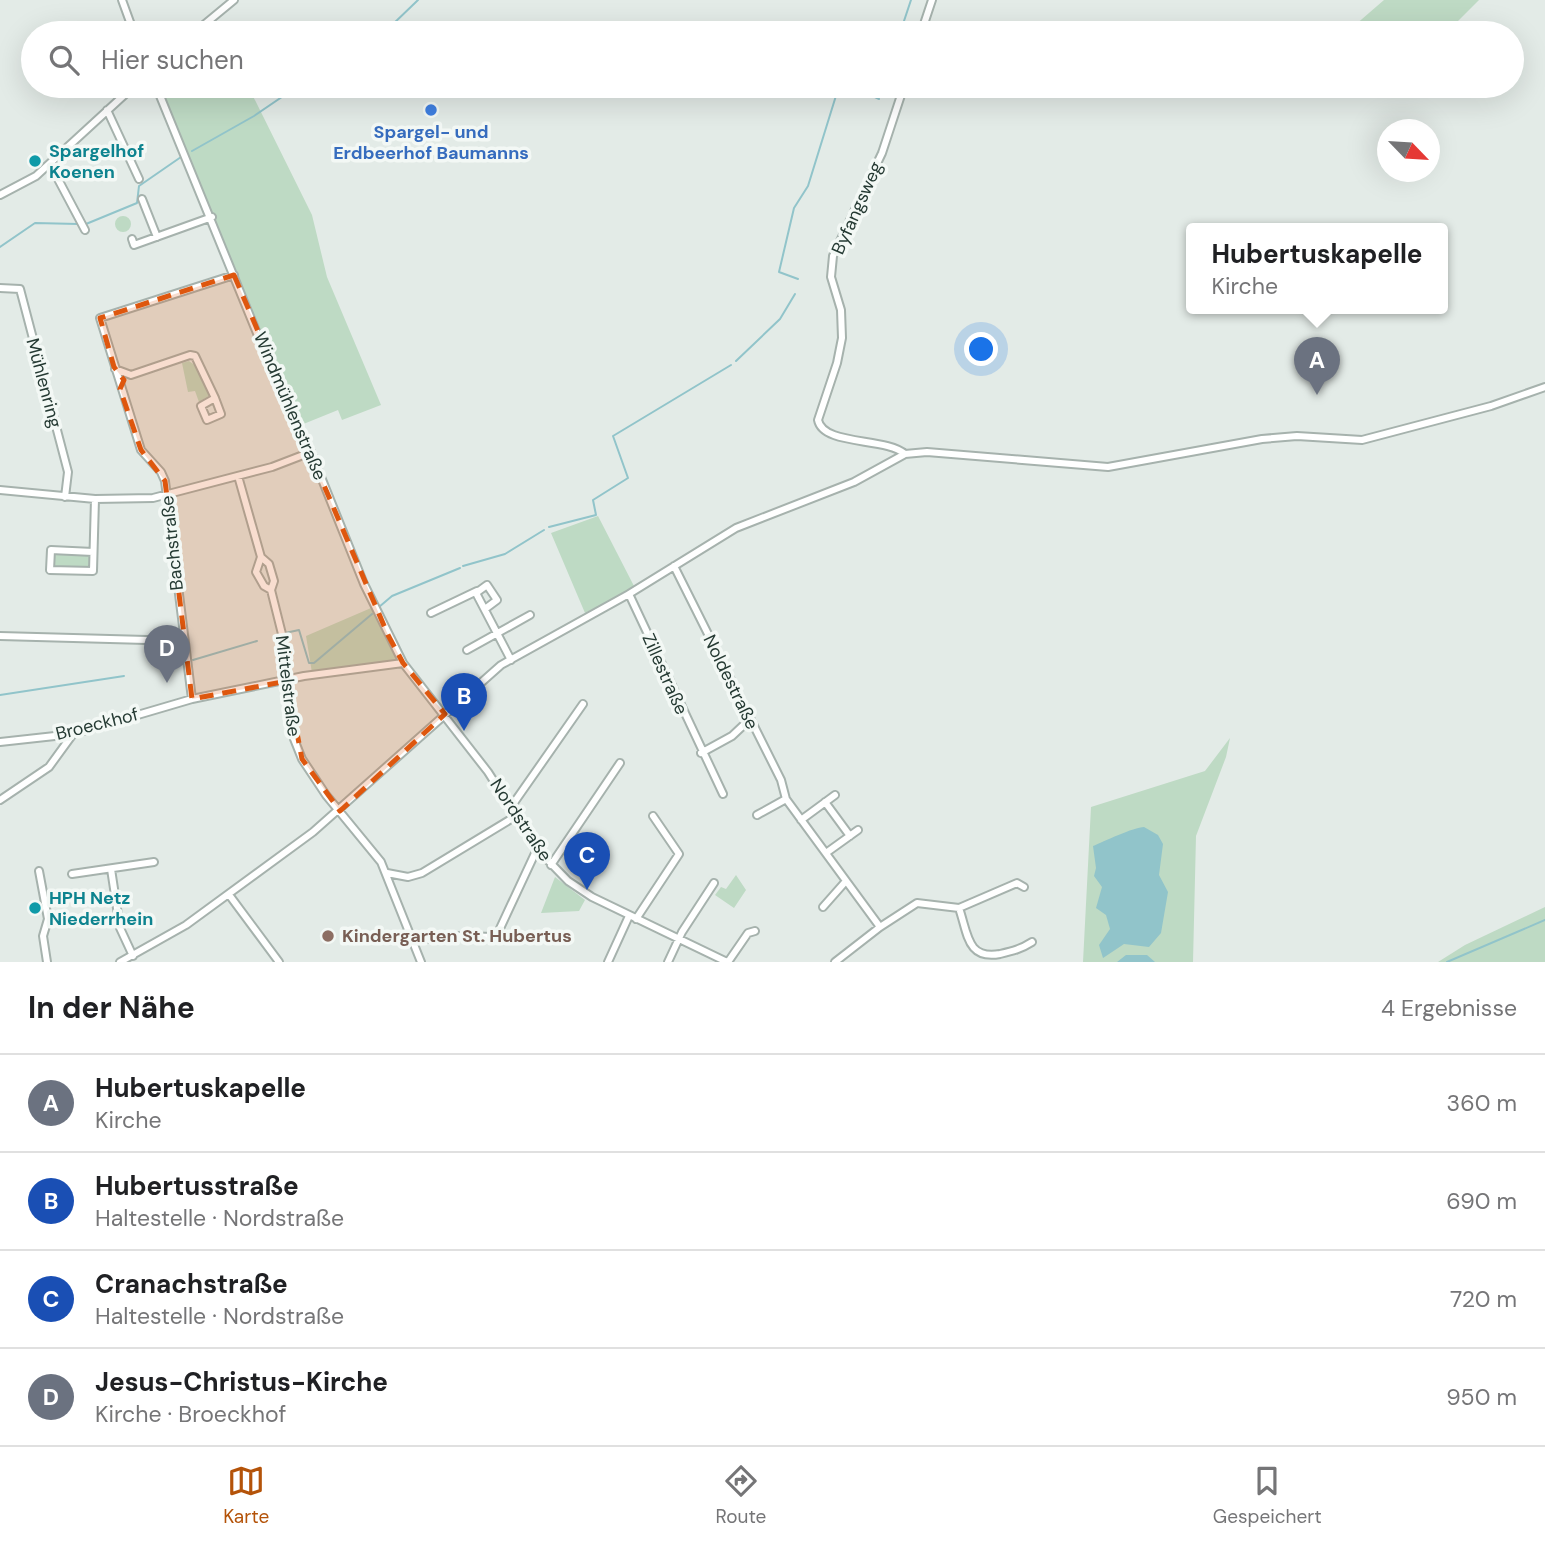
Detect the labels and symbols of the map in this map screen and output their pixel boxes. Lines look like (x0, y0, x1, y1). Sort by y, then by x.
marker: Spargel- und Erdbeerhof Baumanns (423, 102, 439, 118)
north arrow (1377, 119, 1440, 182)
place label: Spargel- und Erdbeerhof Baumanns (333, 120, 529, 165)
place label: Spargelhof Koenen (49, 139, 144, 184)
marker: Spargelhof Koenen (27, 153, 43, 169)
street label: Byfangsweg (826, 158, 888, 258)
street label: Windmühlenstraße (248, 328, 332, 484)
your location (964, 332, 998, 366)
street label: Mühlenring (21, 336, 67, 430)
pin: A (1294, 337, 1340, 395)
street label: Bachstraße (155, 494, 189, 592)
pin: D (144, 625, 190, 683)
street label: Zillestraße (636, 630, 694, 718)
street label: Noldestraße (698, 631, 764, 733)
street label: Mittelstraße (270, 634, 306, 738)
pin: B (441, 673, 487, 731)
street label: Broeckhof (53, 702, 141, 746)
street label: Nordstraße (485, 774, 557, 866)
pin: C (564, 832, 610, 890)
place label: HPH Netz Niederrhein (49, 886, 153, 931)
marker: HPH Netz Niederrhein (27, 900, 43, 916)
place label: Kindergarten St. Hubertus (342, 924, 572, 948)
marker: Kindergarten St. Hubertus (320, 928, 336, 944)

